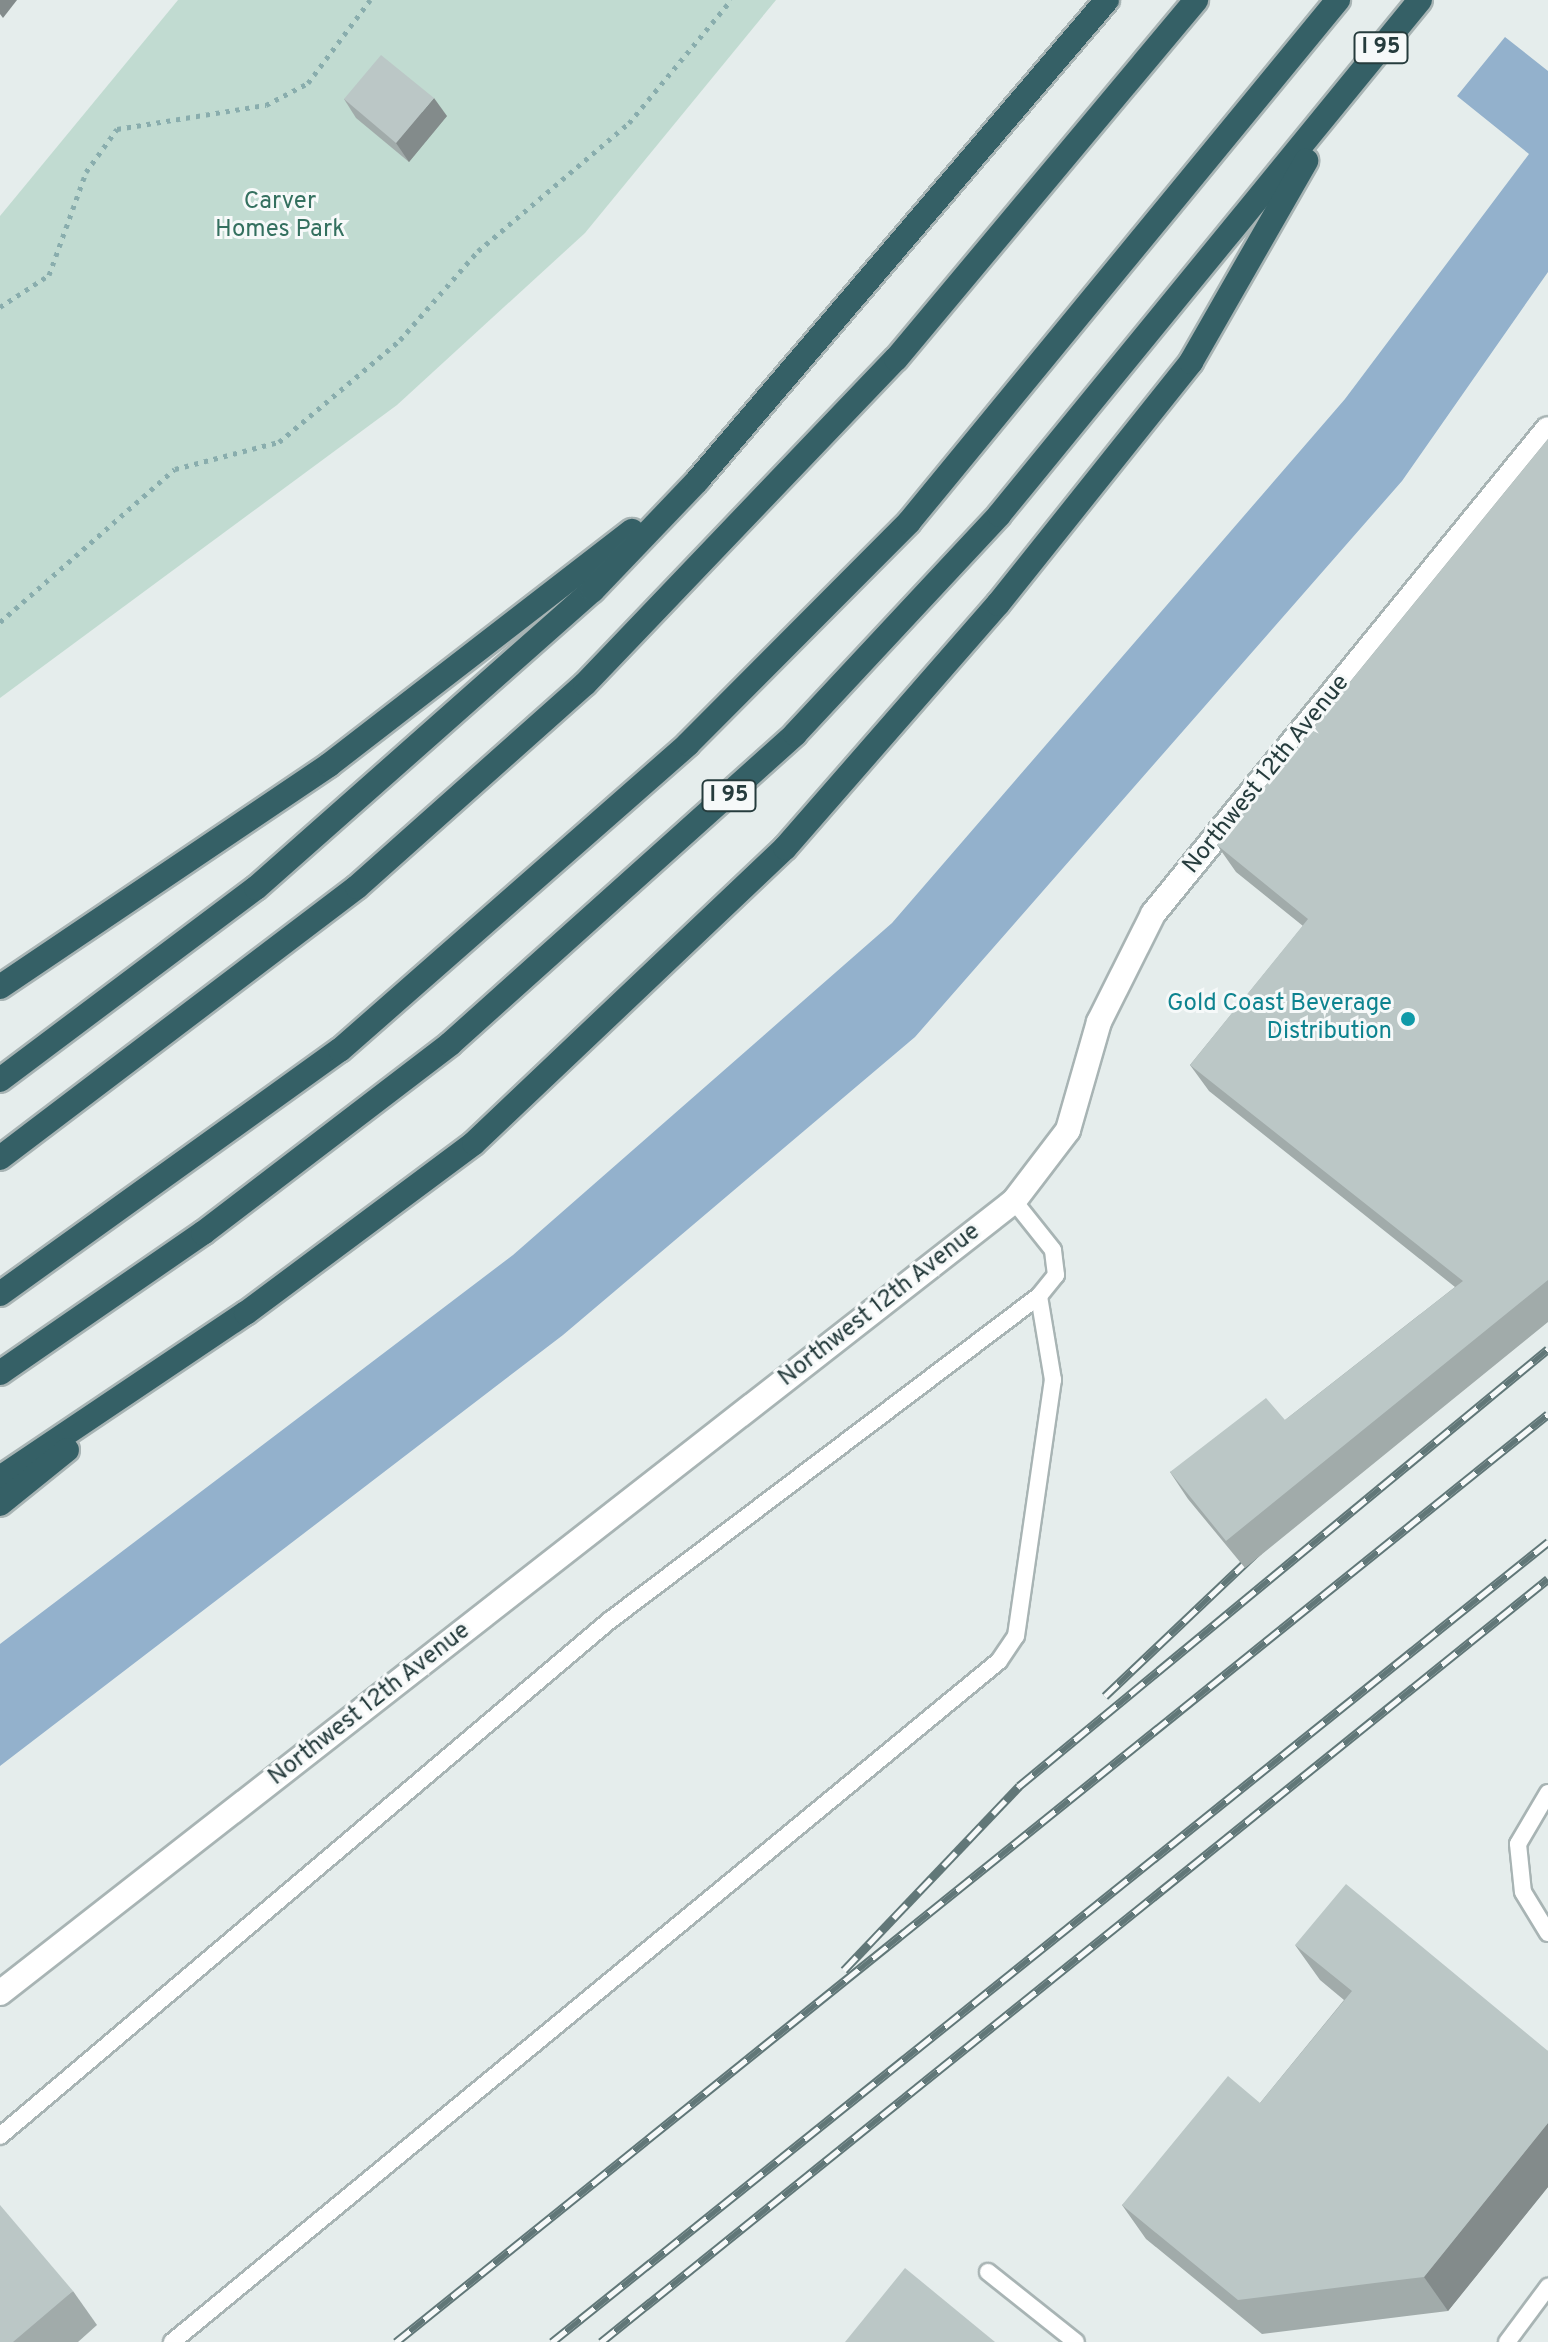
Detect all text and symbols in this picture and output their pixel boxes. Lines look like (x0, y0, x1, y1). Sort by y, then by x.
road number: I 95 (1353, 30, 1409, 66)
park label: Carver Homes Park (215, 189, 345, 245)
street label: Northwest 12th Avenue (1178, 669, 1356, 881)
road number: I 95 (701, 778, 757, 814)
place label: Gold Coast Beverage Distribution (1167, 991, 1392, 1047)
marker: Gold Coast Beverage Distribution (1399, 1010, 1417, 1028)
street label: Northwest 12th Avenue (773, 1218, 987, 1394)
street label: Northwest 12th Avenue (263, 1617, 477, 1793)

